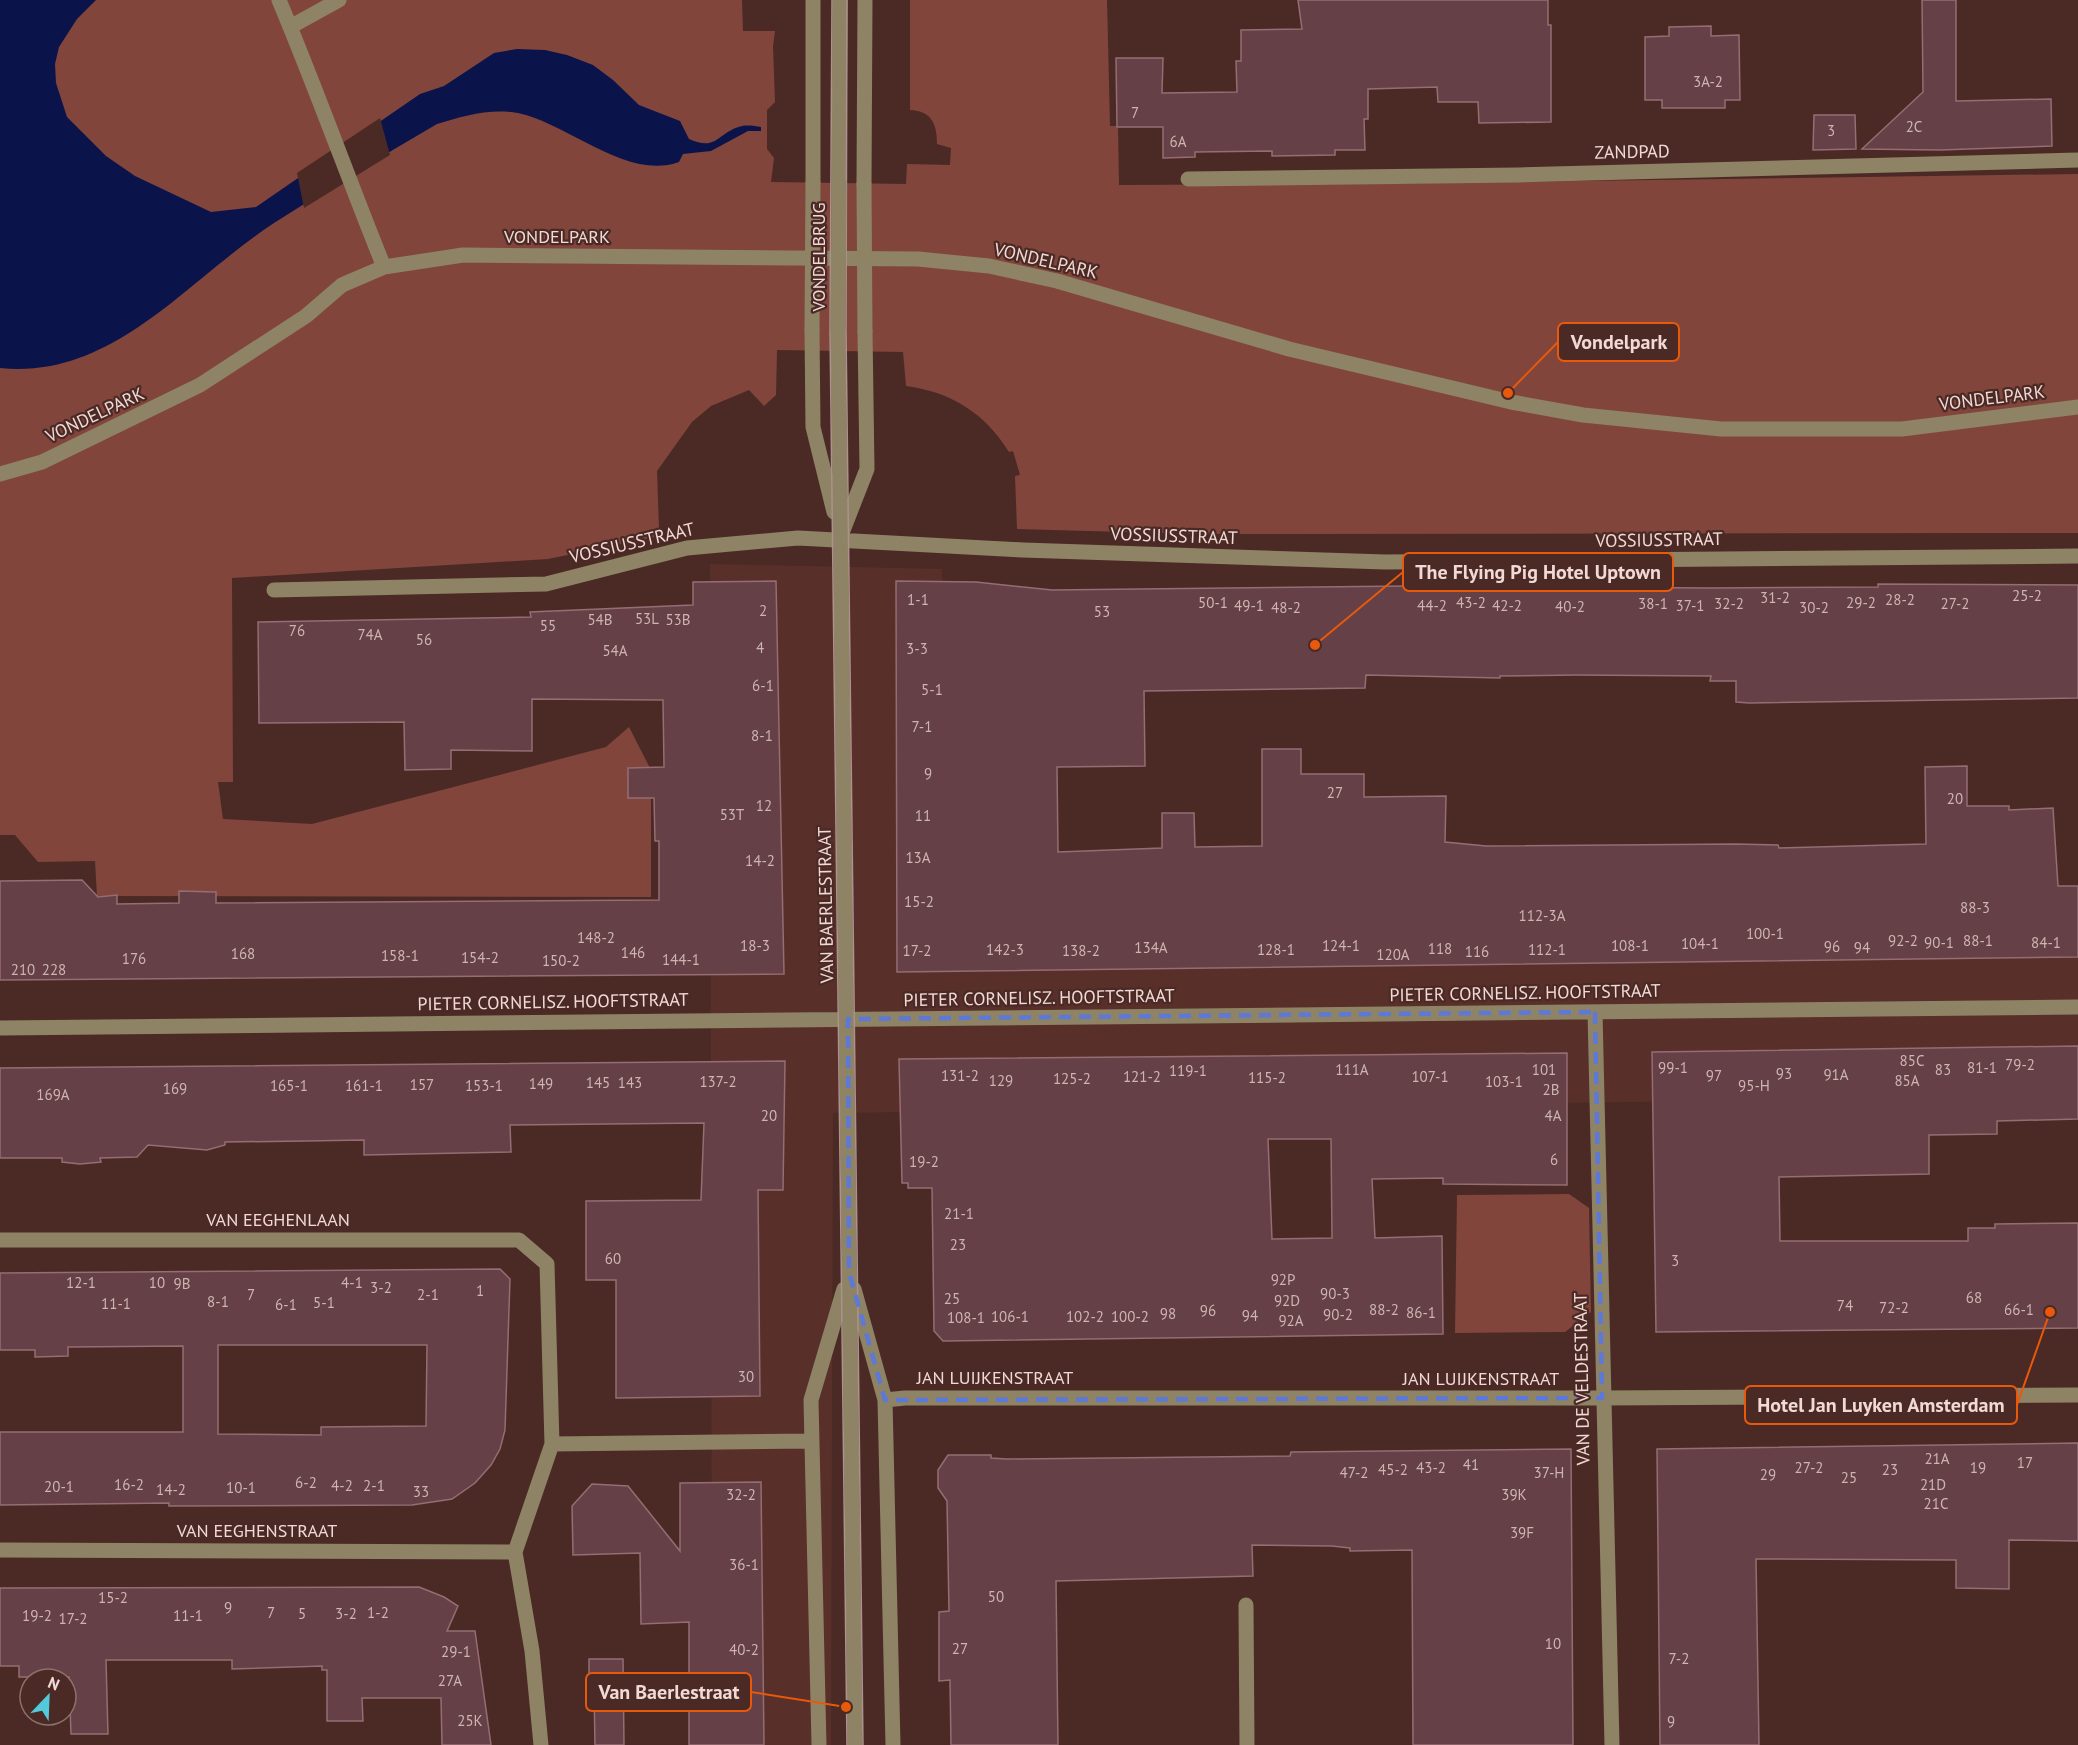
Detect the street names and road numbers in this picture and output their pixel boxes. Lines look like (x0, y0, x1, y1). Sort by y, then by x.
street label: ZANDPAD (1594, 139, 1670, 164)
street label: VONDELBRUG (807, 203, 830, 312)
street label: VONDELPARK (503, 225, 610, 248)
street label: VONDELPARK (991, 237, 1100, 284)
street label: VONDELPARK (1937, 380, 2046, 416)
street label: VONDELPARK (41, 382, 148, 448)
street label: VOSSIUSSTRAAT (566, 517, 697, 568)
street label: VOSSIUSSTRAAT (1109, 522, 1238, 549)
street label: VOSSIUSSTRAAT (1594, 527, 1723, 552)
street label: VAN BAERLESTRAAT (813, 826, 838, 985)
street label: PIETER CORNELISZ. HOOFTSTRAAT (1389, 979, 1661, 1006)
street label: PIETER CORNELISZ. HOOFTSTRAAT (903, 984, 1175, 1011)
street label: PIETER CORNELISZ. HOOFTSTRAAT (417, 988, 689, 1015)
street label: VAN EEGHENLAAN (205, 1208, 350, 1231)
street label: VAN DE VELDESTRAAT (1568, 1292, 1595, 1467)
street label: JAN LUIJKENSTRAAT (916, 1366, 1073, 1389)
street label: JAN LUIJKENSTRAAT (1402, 1367, 1559, 1390)
street label: VAN EEGHENSTRAAT (176, 1519, 337, 1542)

